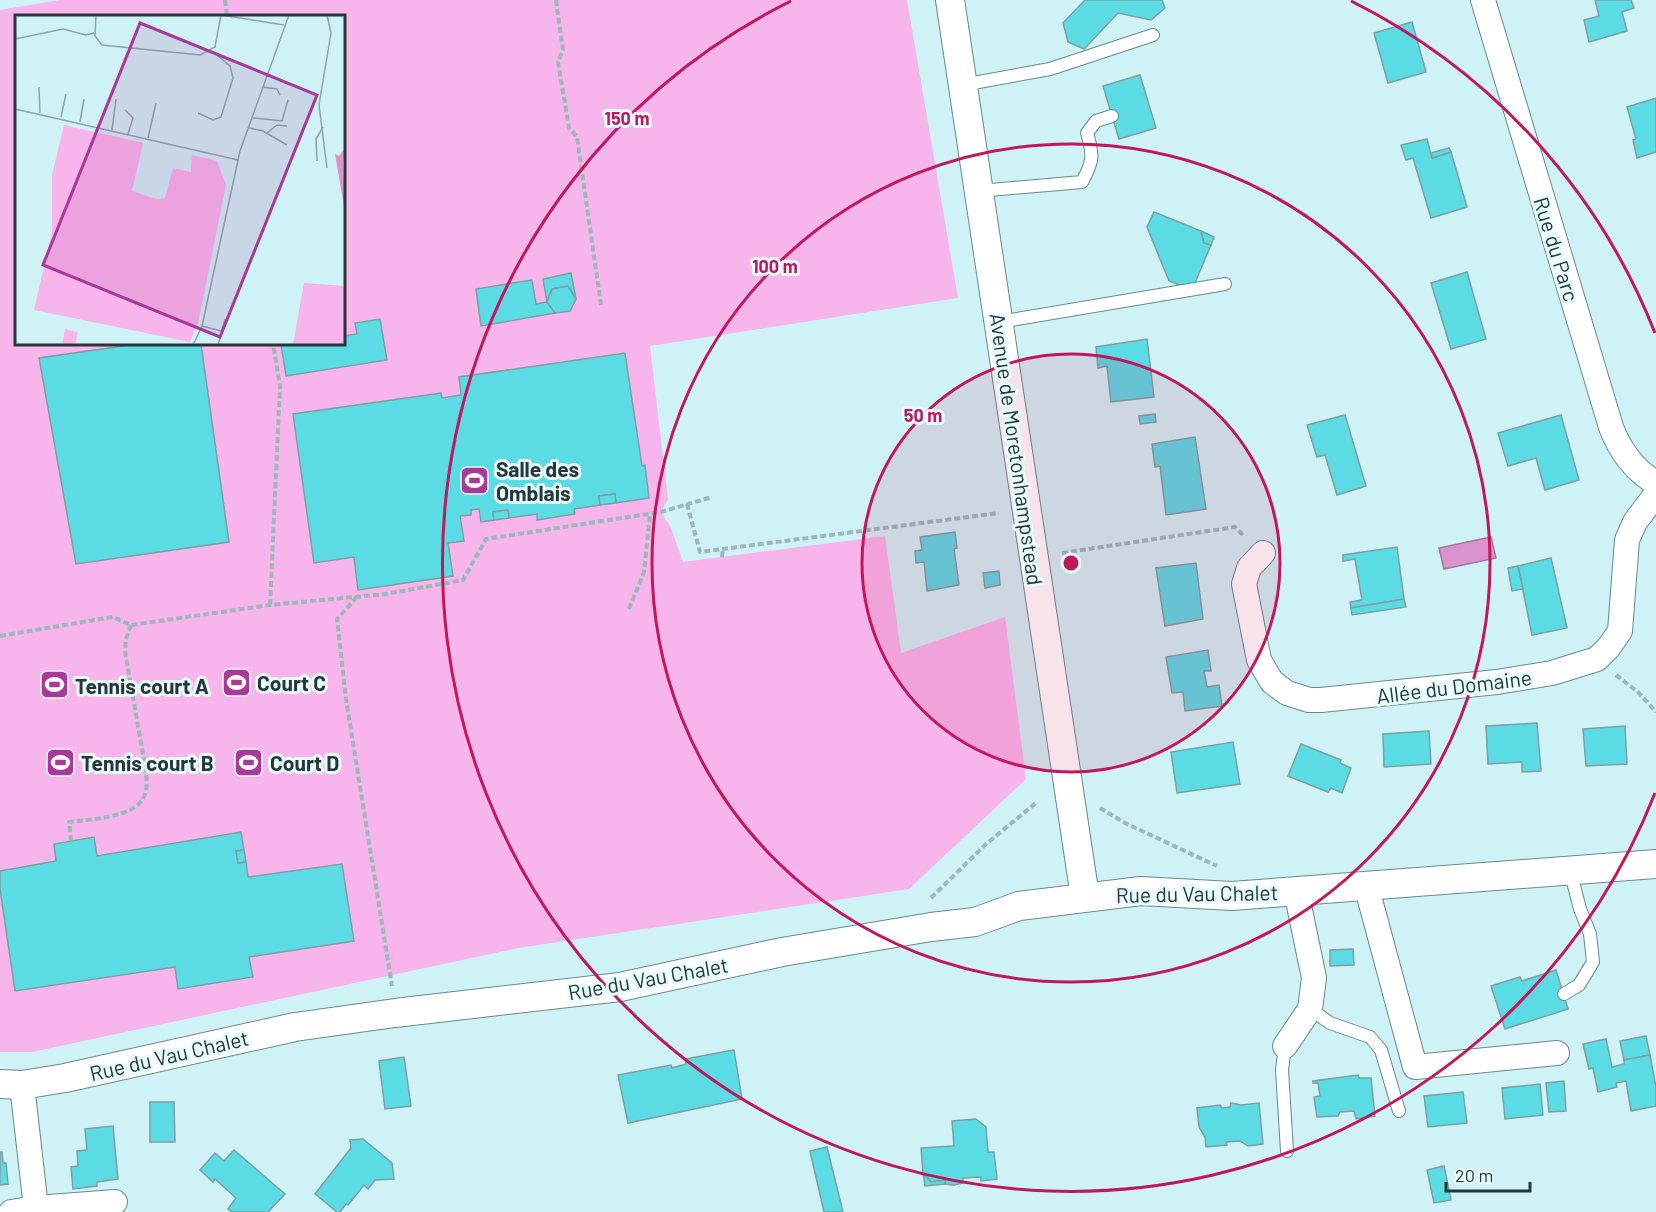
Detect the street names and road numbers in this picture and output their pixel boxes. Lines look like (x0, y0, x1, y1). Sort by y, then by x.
street label: Rue du Parc (1529, 194, 1585, 304)
street label: Avenue de Moretonhampstead (986, 311, 1048, 587)
street label: Allée du Domaine (1375, 664, 1533, 708)
street label: Rue du Vau Chalet (1116, 879, 1278, 907)
street label: Rue du Vau Chalet (566, 952, 730, 1004)
street label: Rue du Vau Chalet (87, 1025, 251, 1085)

